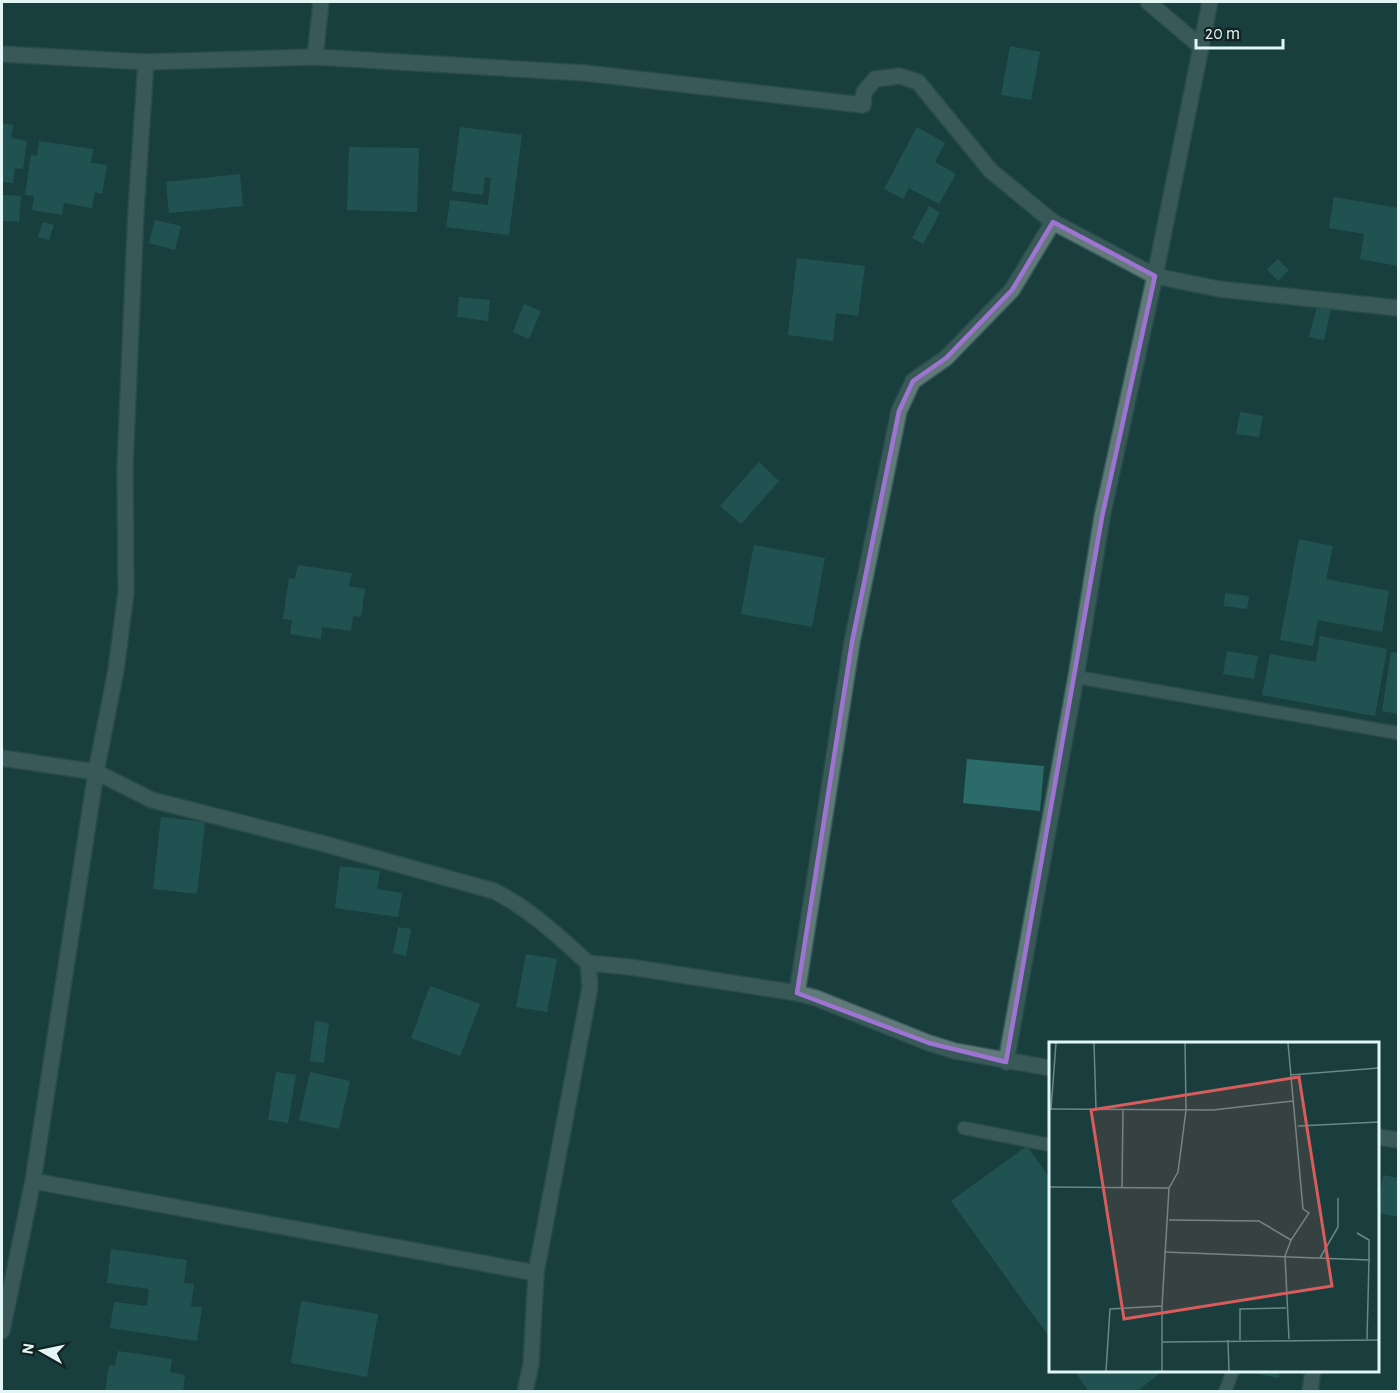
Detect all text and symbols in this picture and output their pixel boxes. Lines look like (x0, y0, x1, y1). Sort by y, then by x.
scale bar (1196, 12, 1283, 50)
text: 20 m (1205, 25, 1240, 43)
inset map (1049, 1042, 1379, 1372)
north arrow (12, 1321, 72, 1381)
text: N (19, 1342, 37, 1356)

